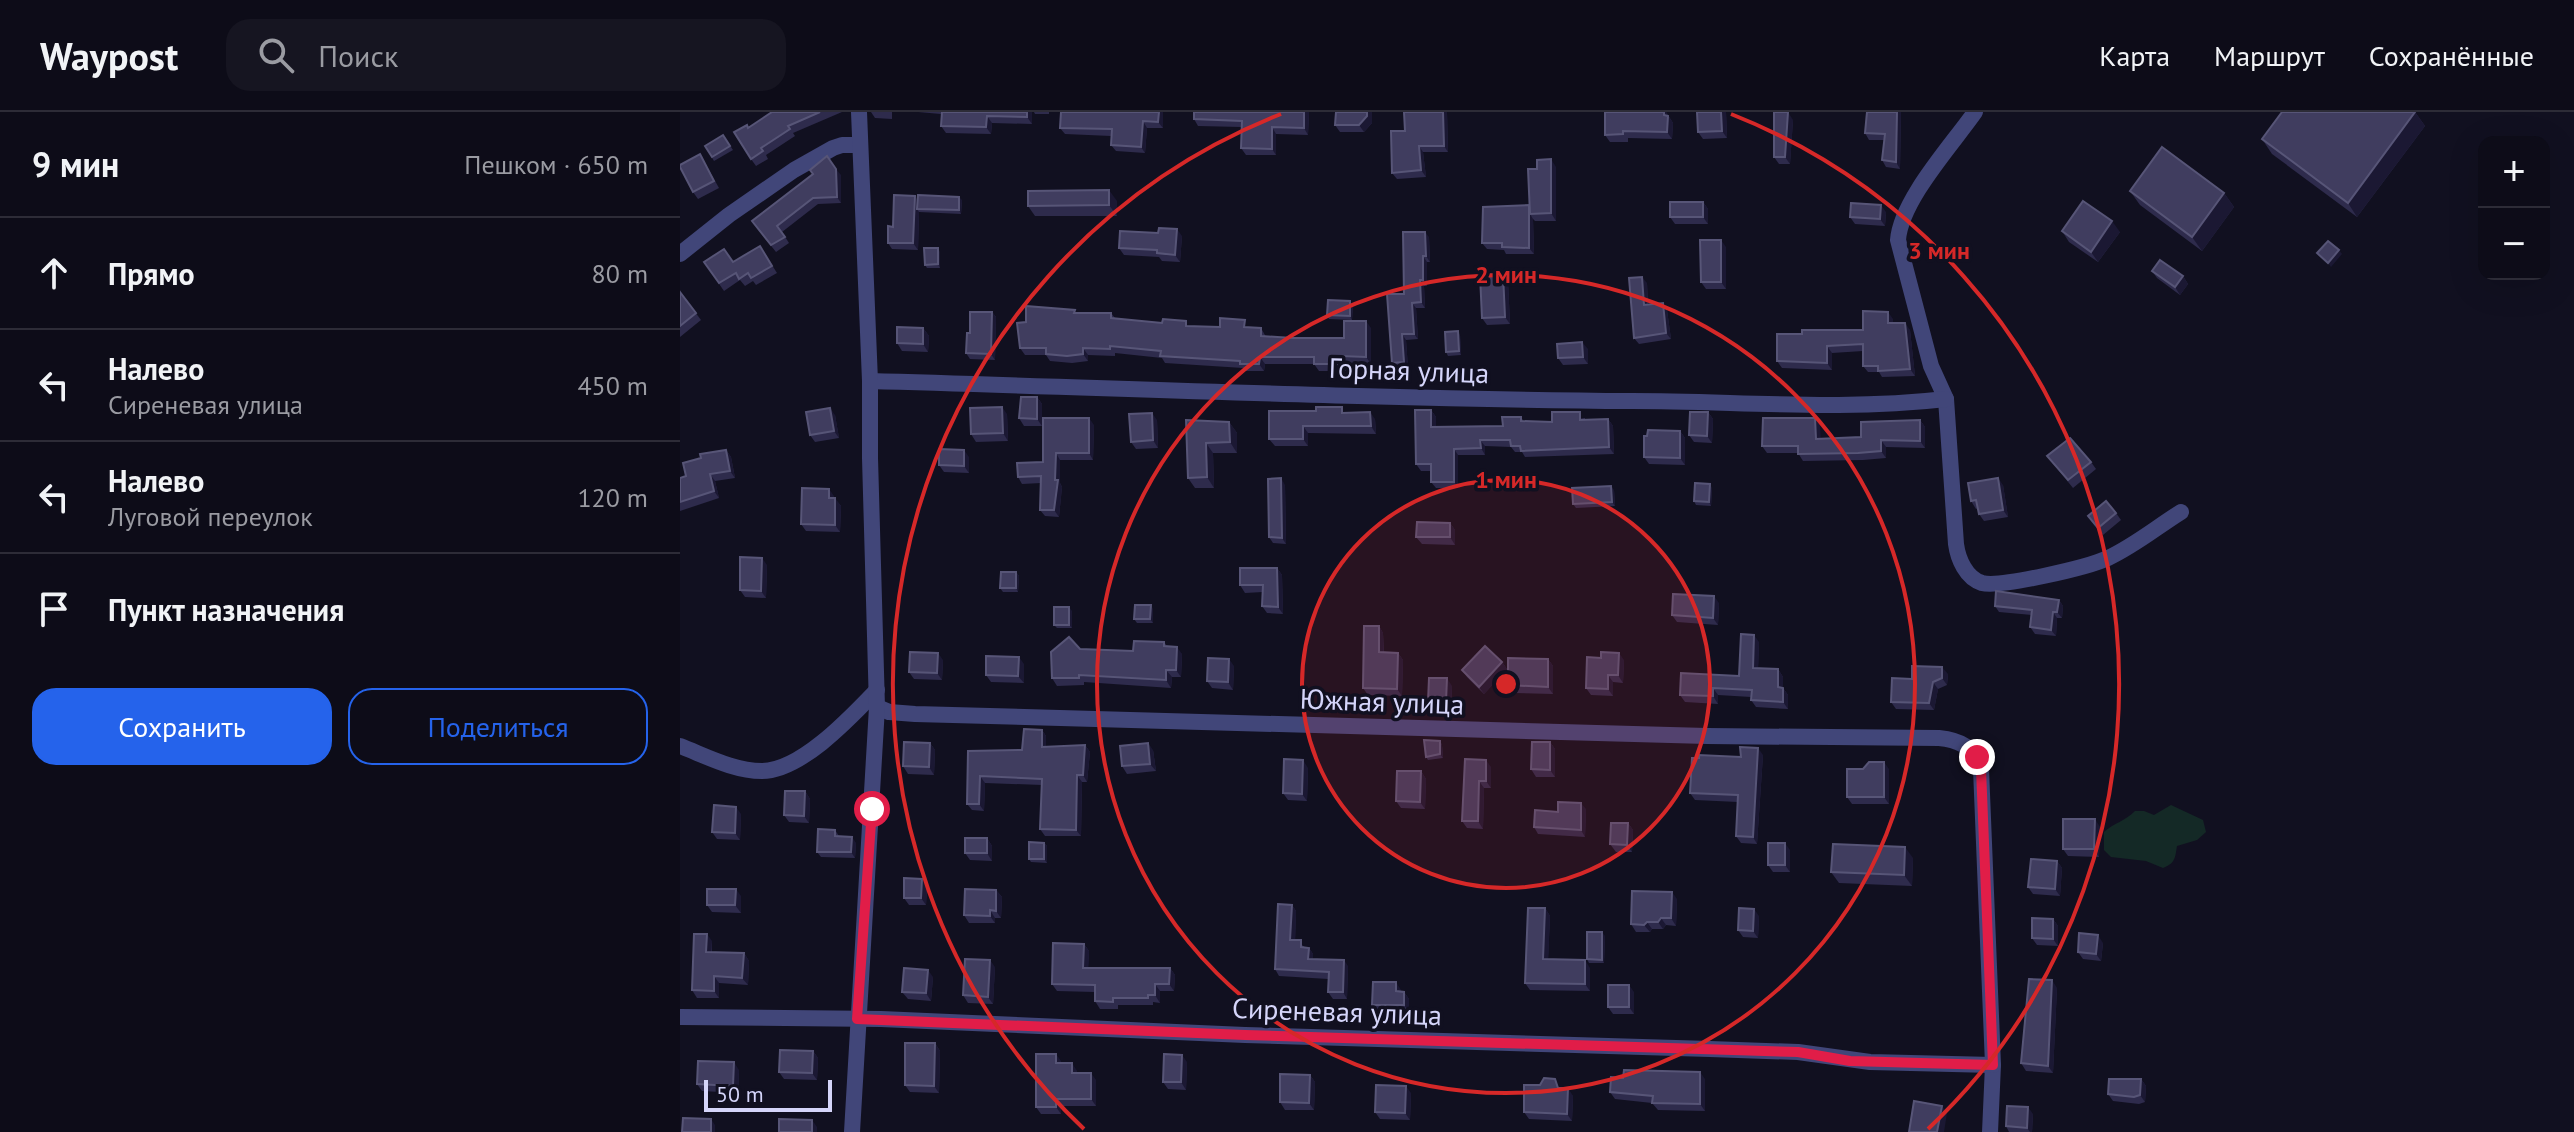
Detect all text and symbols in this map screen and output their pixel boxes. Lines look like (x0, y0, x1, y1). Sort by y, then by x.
search box (226, 19, 786, 91)
text: Waypost (40, 31, 178, 80)
icon: search (254, 33, 298, 77)
text: Поиск (318, 36, 398, 75)
text: Карта (2099, 37, 2170, 74)
text: Маршрут (2214, 37, 2325, 74)
text: Сохранённые (2369, 37, 2534, 74)
map controls (2478, 136, 2550, 280)
button: + (2478, 136, 2550, 208)
text: 9 мин (32, 142, 119, 186)
text: Пешком · 650 m (464, 148, 648, 181)
button: − (2478, 208, 2550, 280)
text: 3 мин (1908, 235, 1970, 266)
icon: ahead (32, 251, 76, 295)
text: Прямо (108, 254, 195, 293)
text: 80 m (592, 257, 648, 290)
text: 2 мин (1475, 259, 1537, 290)
text: Налево (108, 349, 204, 388)
street label: Горная улица (1328, 349, 1490, 391)
icon: left (32, 363, 76, 407)
text: 450 m (577, 369, 648, 402)
text: Сиреневая улица (108, 388, 303, 421)
text: Налево (108, 461, 204, 500)
text: 1 мин (1475, 464, 1537, 495)
icon: left (32, 475, 76, 519)
text: 120 m (577, 481, 648, 514)
text: Луговой переулок (108, 500, 313, 533)
icon: arrive (32, 587, 76, 631)
text: Пункт назначения (108, 590, 344, 629)
centre of rings (1492, 670, 1520, 698)
street label: Южная улица (1299, 680, 1465, 722)
button: Сохранить (32, 688, 332, 765)
button: Поделиться (348, 688, 648, 765)
route end (1959, 739, 1995, 775)
route start (854, 791, 890, 827)
street label: Сиреневая улица (1231, 989, 1443, 1033)
scale bar (704, 1076, 832, 1112)
text: 50 m (716, 1080, 764, 1108)

